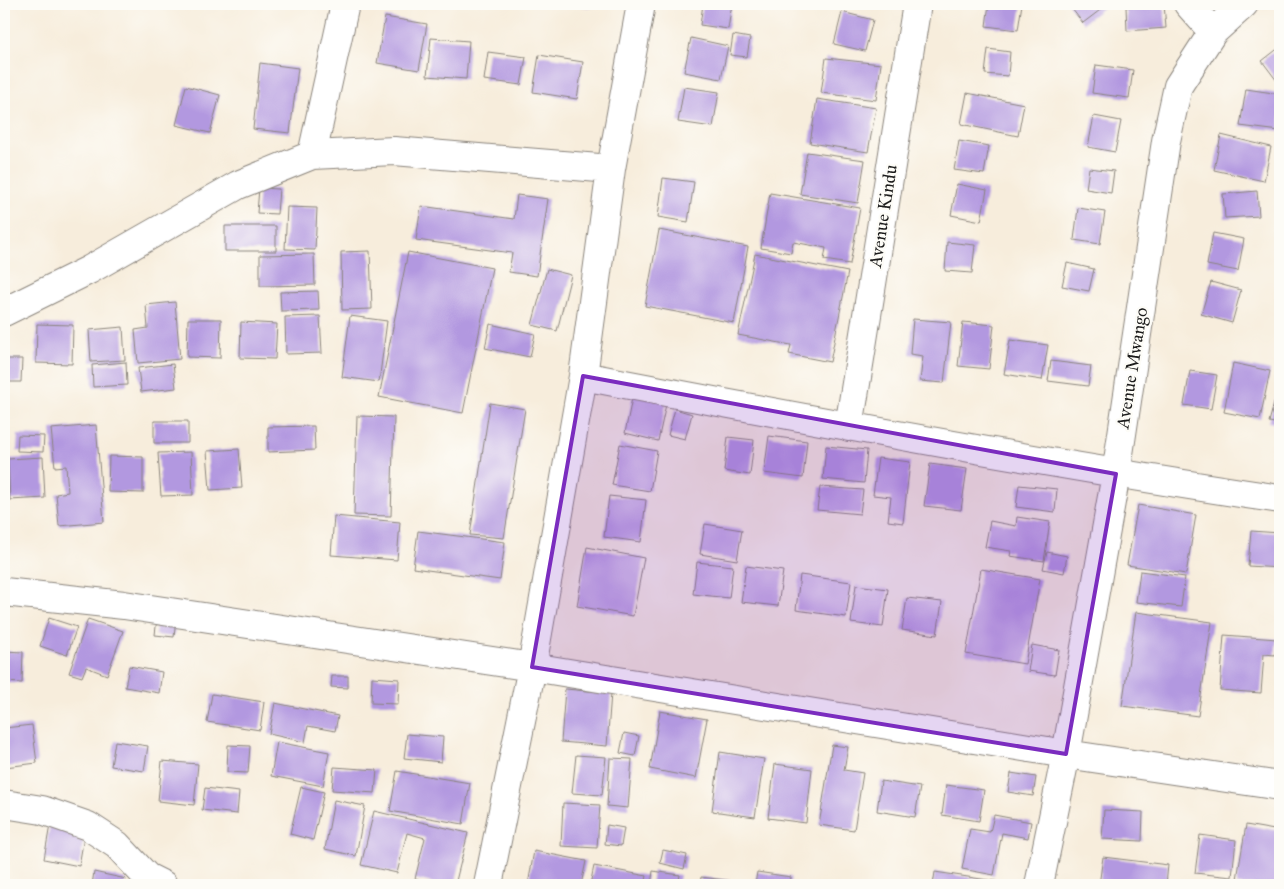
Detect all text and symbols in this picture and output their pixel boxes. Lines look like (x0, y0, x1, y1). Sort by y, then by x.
street label: Avenue Kindu (864, 163, 902, 270)
street label: Avenue Mwango (1111, 306, 1153, 432)

